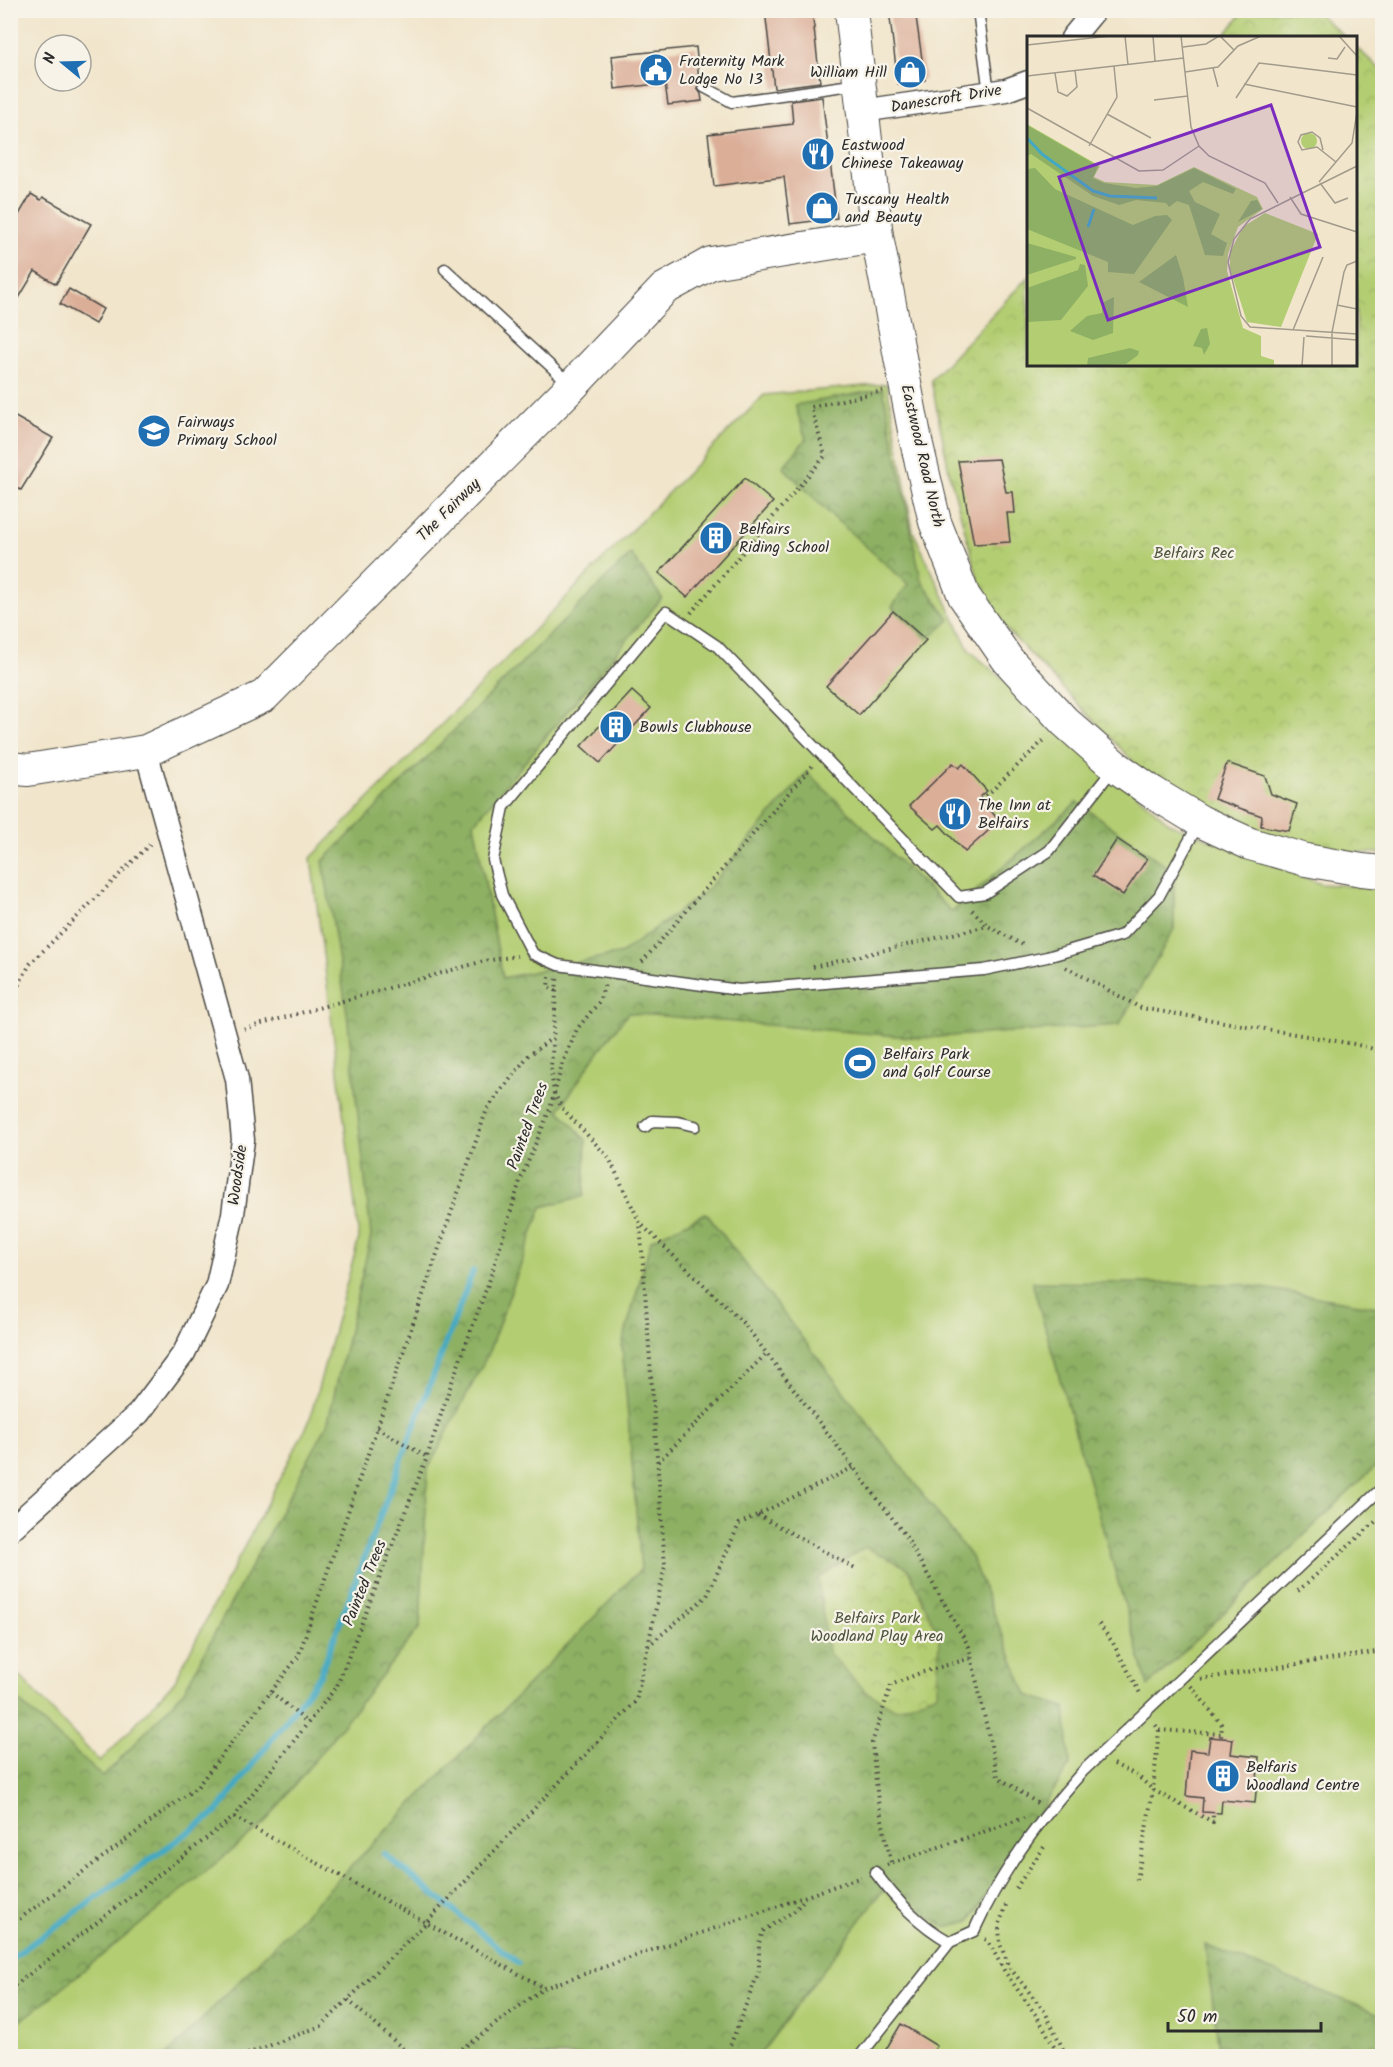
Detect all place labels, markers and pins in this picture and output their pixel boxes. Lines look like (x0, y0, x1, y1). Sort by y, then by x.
place label: Fraternity Mark Lodge No 13 (679, 49, 785, 92)
public building icon: Fraternity Mark Lodge No 13 (638, 52, 674, 88)
shop icon: William Hill (892, 54, 928, 90)
place label: William Hill (810, 60, 887, 85)
place label: Eastwood Chinese Takeaway (841, 133, 964, 176)
restaurant icon: Eastwood Chinese Takeaway (800, 136, 836, 172)
place label: Tuscany Health and Beauty (845, 187, 949, 230)
shop icon: Tuscany Health and Beauty (804, 190, 840, 226)
place label: Fairways Primary School (177, 410, 277, 453)
school or university icon: Fairways Primary School (136, 413, 172, 449)
place label: Belfairs Riding School (739, 517, 829, 560)
building icon: Belfairs Riding School (698, 520, 734, 556)
building icon: Bowls Clubhouse (598, 709, 634, 745)
place label: Bowls Clubhouse (639, 715, 752, 740)
place label: The Inn at Belfairs (978, 793, 1052, 836)
restaurant icon: The Inn at Belfairs (937, 796, 973, 832)
place label: Belfairs Park and Golf Course (883, 1042, 991, 1085)
sports icon: Belfairs Park and Golf Course (842, 1045, 878, 1081)
place label: Belfaris Woodland Centre (1246, 1755, 1359, 1798)
building icon: Belfaris Woodland Centre (1205, 1758, 1241, 1794)

